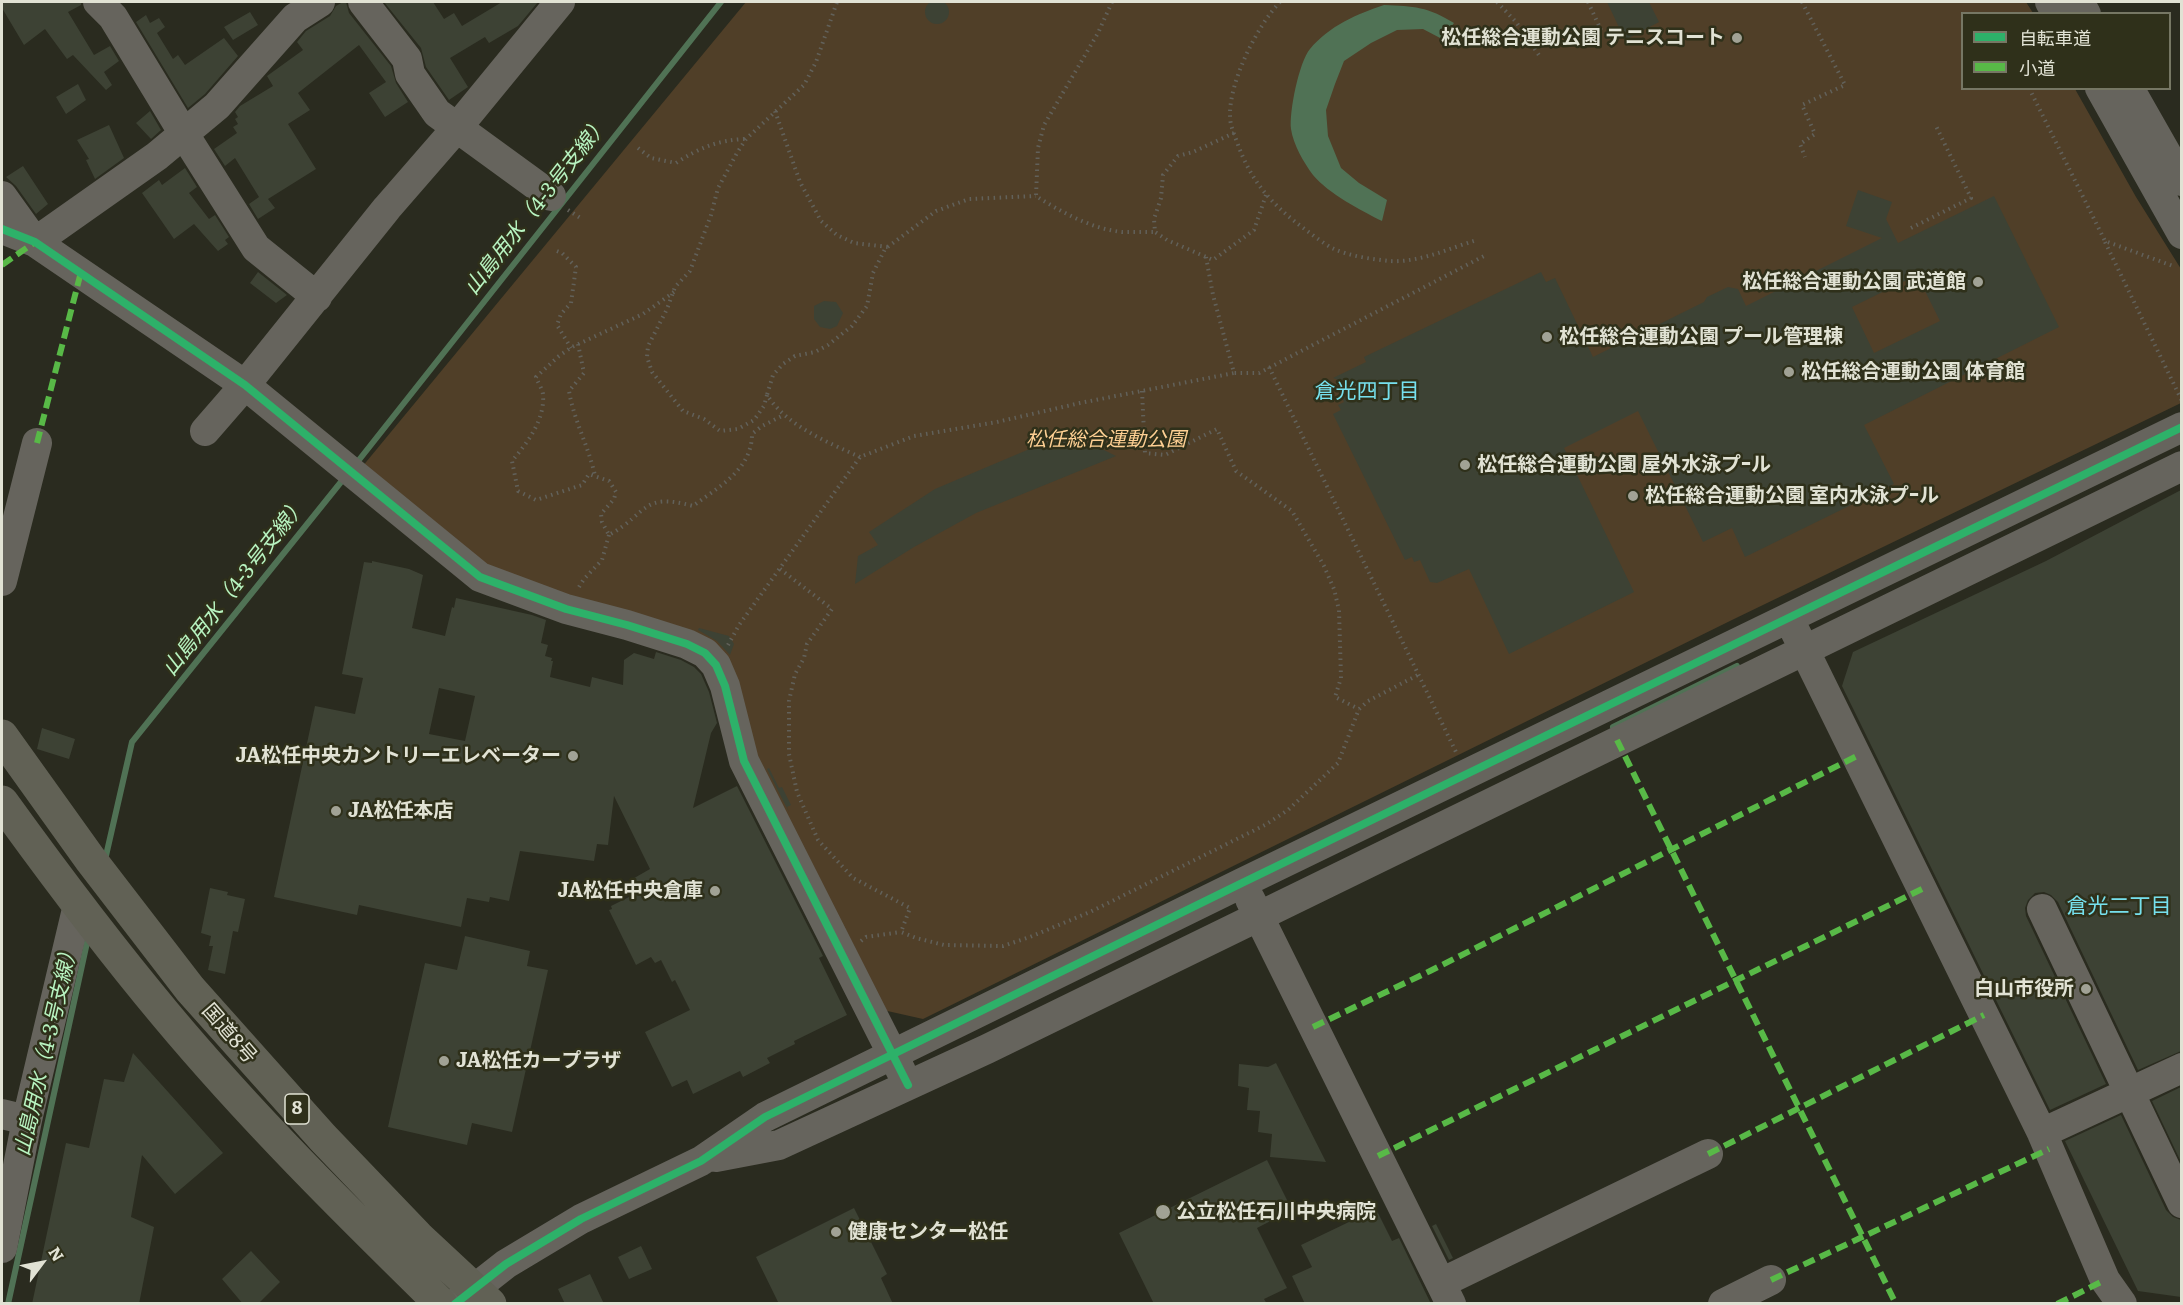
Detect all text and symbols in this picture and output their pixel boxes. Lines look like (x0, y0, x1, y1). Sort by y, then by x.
legend (1961, 12, 2171, 90)
text: 自転車道 (2019, 24, 2091, 51)
place label: 松任総合運動公園 テニスコート (1441, 26, 1725, 50)
marker: 松任総合運動公園 テニスコート (1730, 31, 1744, 45)
text: 小道 (2019, 54, 2055, 81)
water label: 山島用水（4-3号支線） (460, 112, 614, 300)
place label: 松任総合運動公園 武道館 (1742, 270, 1966, 294)
marker: 松任総合運動公園 武道館 (1971, 275, 1985, 289)
place label: 松任総合運動公園 プール管理棟 (1559, 325, 1843, 349)
marker: 松任総合運動公園 プール管理棟 (1540, 330, 1554, 344)
place label: 松任総合運動公園 体育館 (1801, 360, 2025, 384)
marker: 松任総合運動公園 体育館 (1782, 365, 1796, 379)
district label: 倉光四丁目 (1315, 379, 1419, 405)
park label: 松任総合運動公園 (1026, 428, 1186, 452)
place label: 松任総合運動公園 屋外水泳プｰル (1477, 453, 1771, 477)
marker: 松任総合運動公園 屋外水泳プｰル (1458, 458, 1472, 472)
place label: 松任総合運動公園 室内水泳プｰル (1645, 484, 1939, 508)
marker: 松任総合運動公園 室内水泳プｰル (1626, 489, 1640, 503)
water label: 山島用水（4-3号支線） (158, 493, 312, 681)
place label: JA松任中央カントリーエレベーター (235, 744, 561, 768)
marker: JA松任中央カントリーエレベーター (566, 749, 580, 763)
place label: JA松任本店 (348, 799, 454, 823)
marker: JA松任本店 (329, 804, 343, 818)
place label: JA松任中央倉庫 (557, 879, 703, 903)
marker: JA松任中央倉庫 (708, 884, 722, 898)
district label: 倉光二丁目 (2067, 894, 2171, 920)
water label: 山島用水（4-3号支線） (10, 940, 84, 1158)
place label: 白山市役所 (1974, 977, 2074, 1001)
marker: 白山市役所 (2079, 982, 2093, 996)
street label: 国道8号 (197, 999, 261, 1069)
place label: JA松任カープラザ (456, 1049, 622, 1073)
marker: JA松任カープラザ (437, 1054, 451, 1068)
road number: 8 (285, 1094, 309, 1124)
place label: 公立松任石川中央病院 (1176, 1200, 1376, 1224)
marker: 公立松任石川中央病院 (1154, 1203, 1172, 1221)
place label: 健康センター松任 (848, 1220, 1008, 1244)
marker: 健康センター松任 (829, 1225, 843, 1239)
north arrow (12, 1233, 72, 1293)
text: N (44, 1241, 71, 1266)

